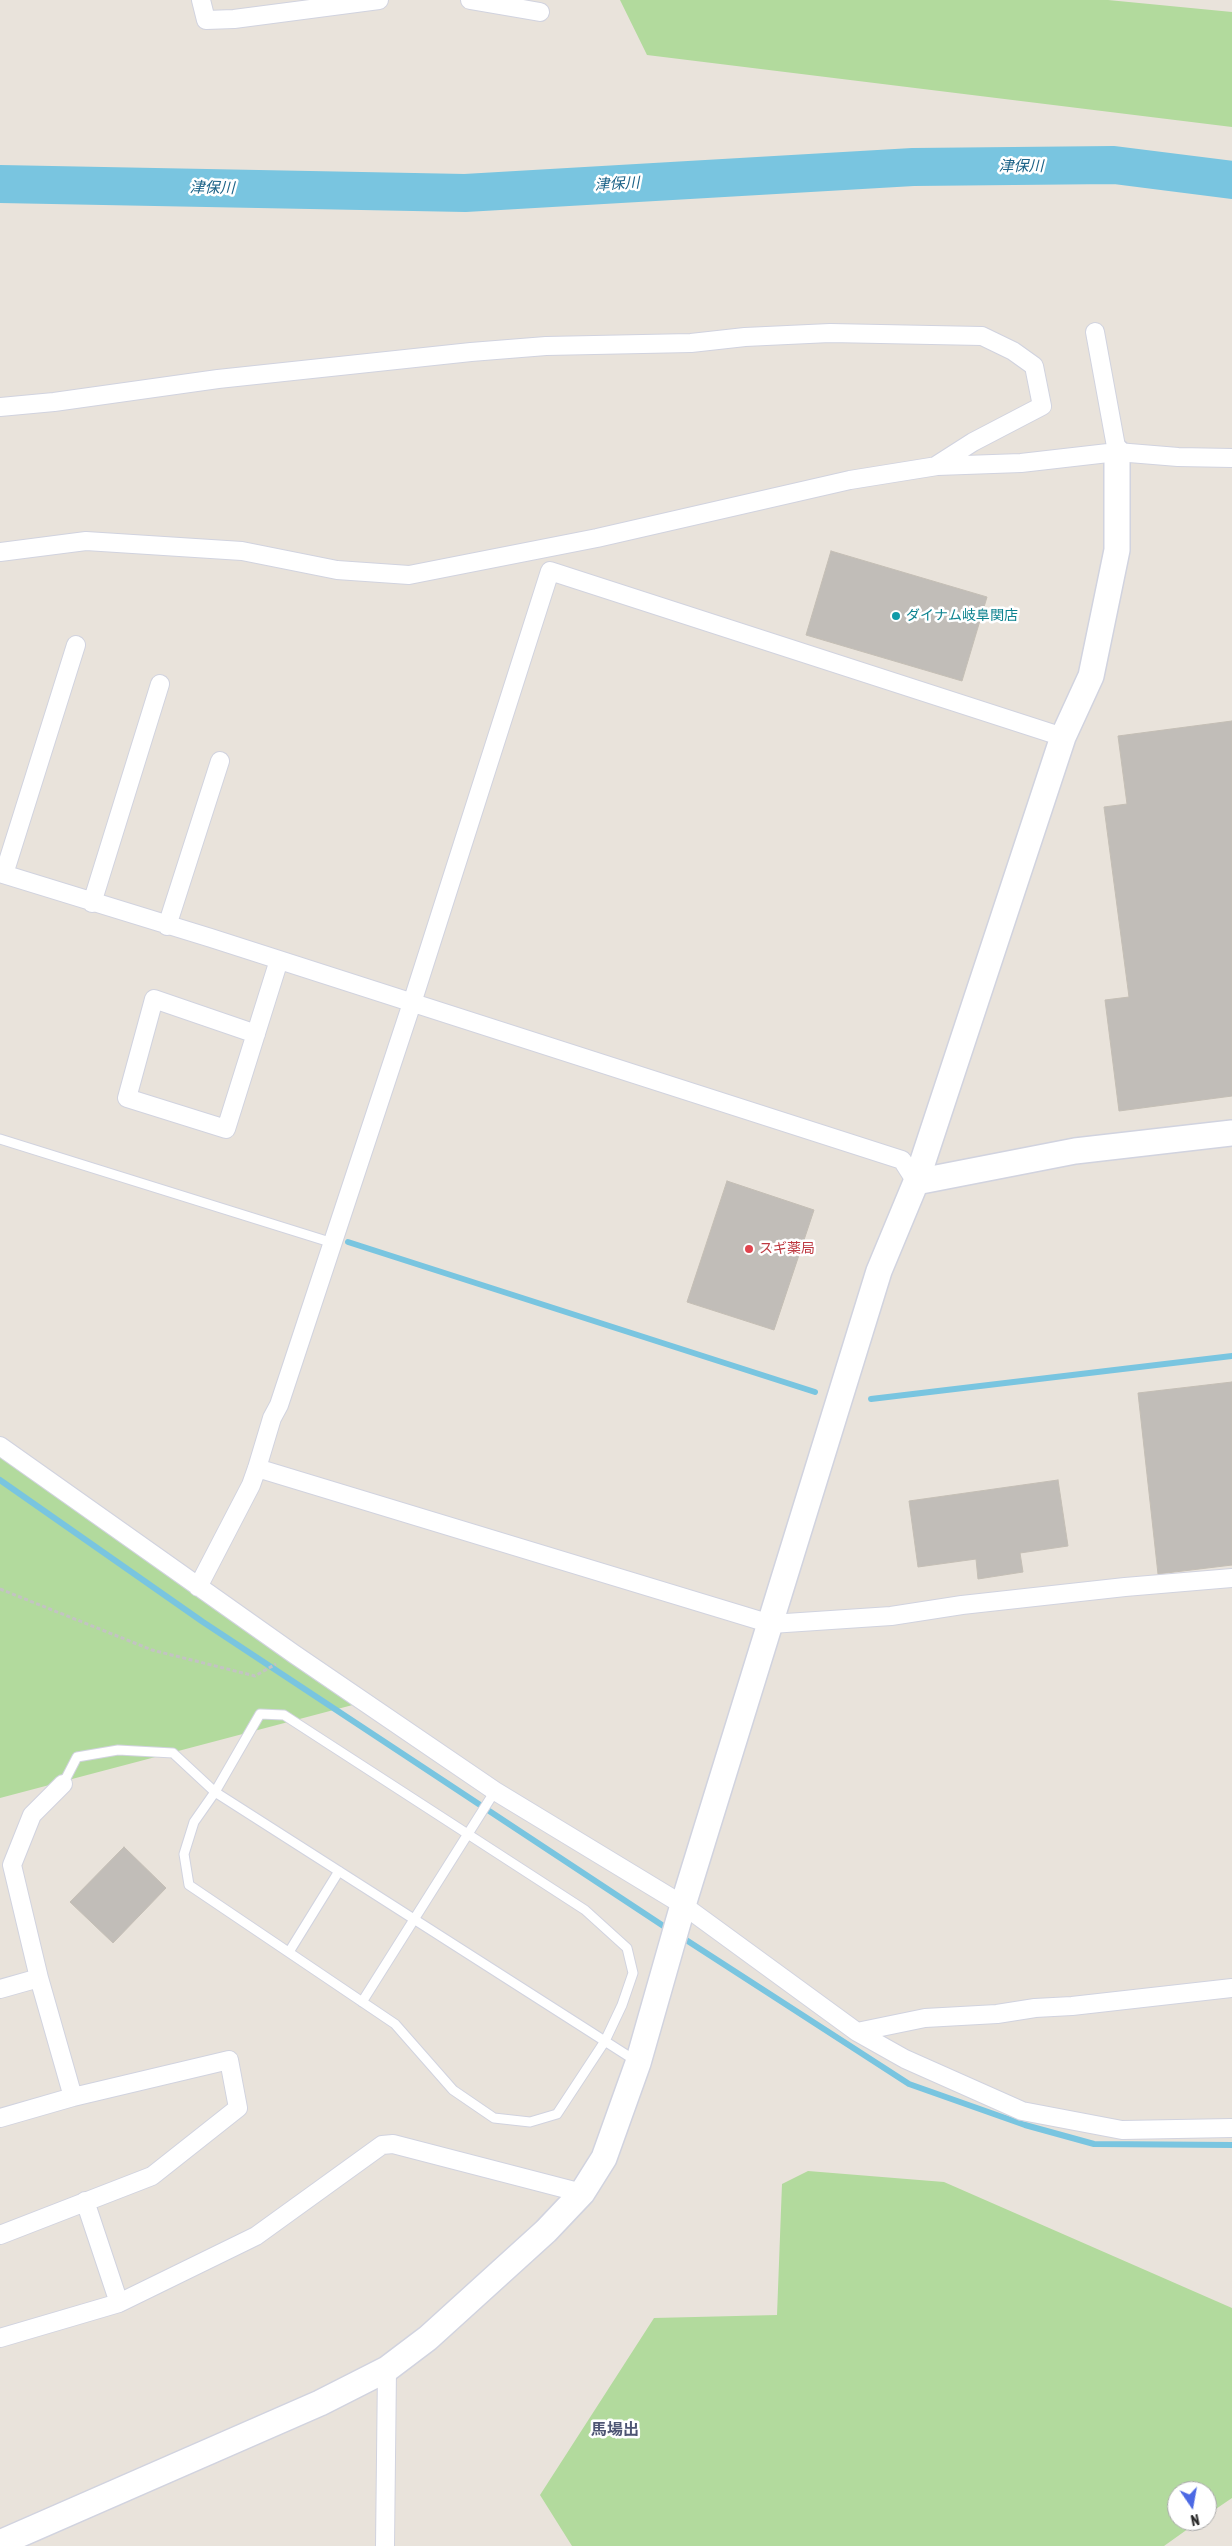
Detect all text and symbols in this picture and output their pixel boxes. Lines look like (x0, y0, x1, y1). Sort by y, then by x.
water label: 津保川 (999, 157, 1043, 175)
water label: 津保川 (594, 174, 640, 194)
water label: 津保川 (189, 179, 235, 197)
place label: ダイナム岐阜関店 (906, 608, 1018, 624)
marker: ダイナム岐阜関店 (890, 610, 902, 622)
place label: スギ薬局 (759, 1241, 815, 1257)
marker: スギ薬局 (743, 1243, 755, 1255)
district label: 馬場出 (591, 2420, 639, 2440)
north arrow (1167, 2481, 1217, 2531)
text: N (1189, 2511, 1201, 2528)

